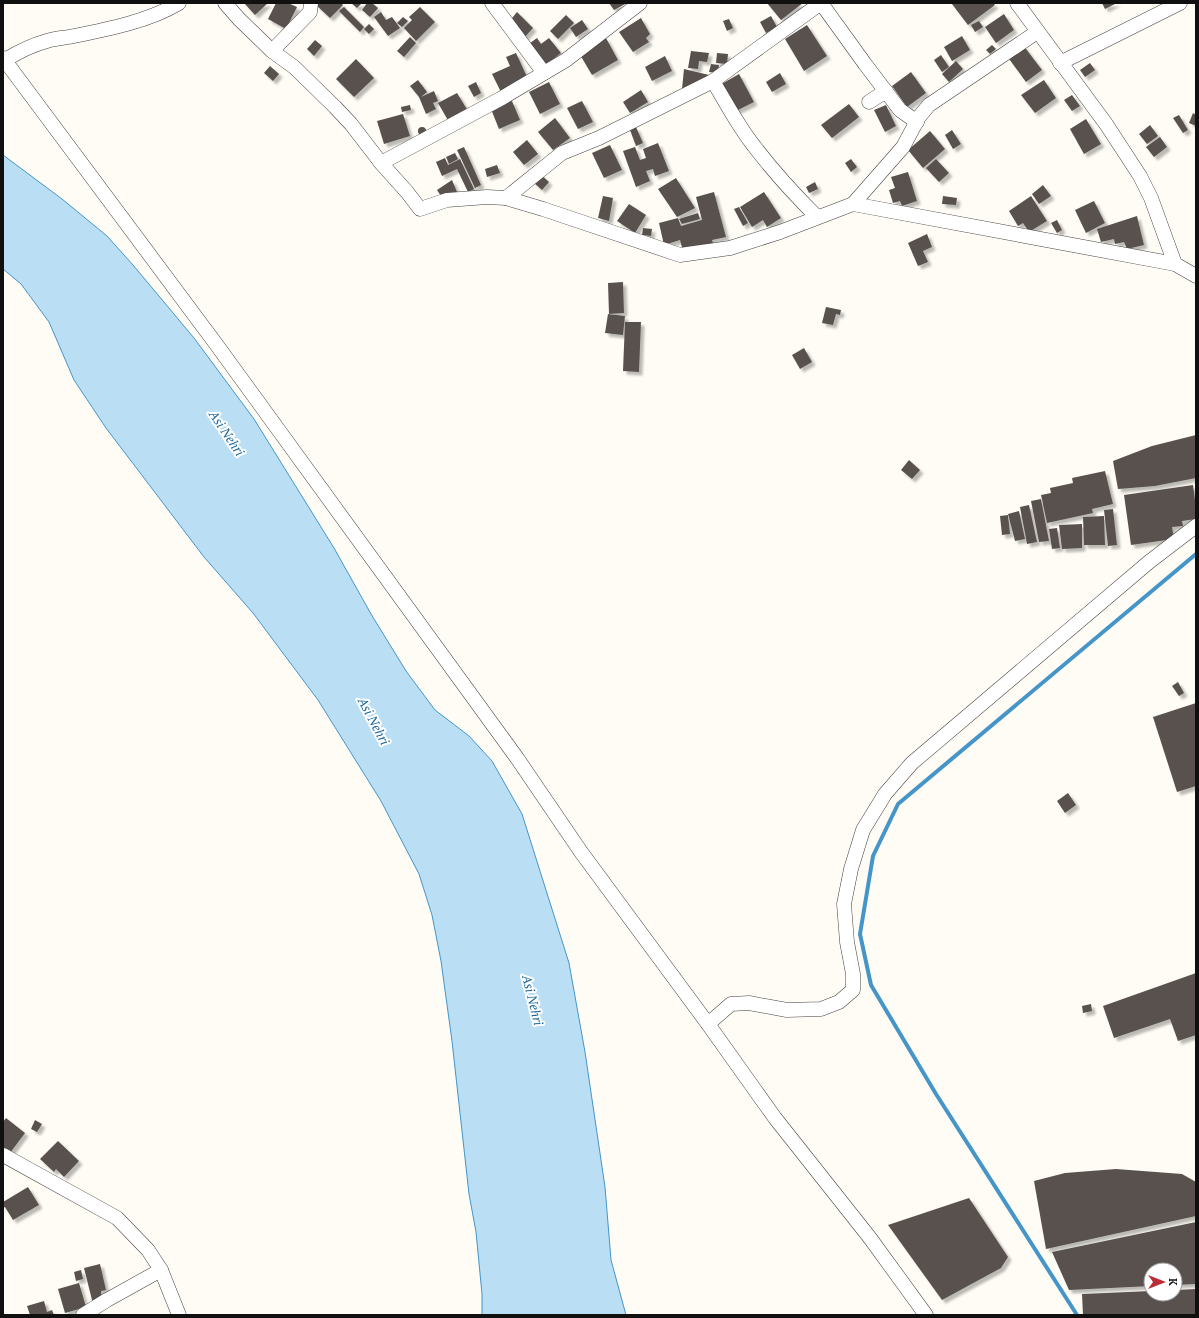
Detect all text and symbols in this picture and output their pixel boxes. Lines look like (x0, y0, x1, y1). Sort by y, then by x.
water label: Asi Nehri (205, 406, 249, 460)
water label: Asi Nehri (353, 693, 394, 748)
water label: Asi Nehri (518, 972, 548, 1028)
north arrow (1143, 1262, 1183, 1302)
text: K (1166, 1278, 1180, 1286)

